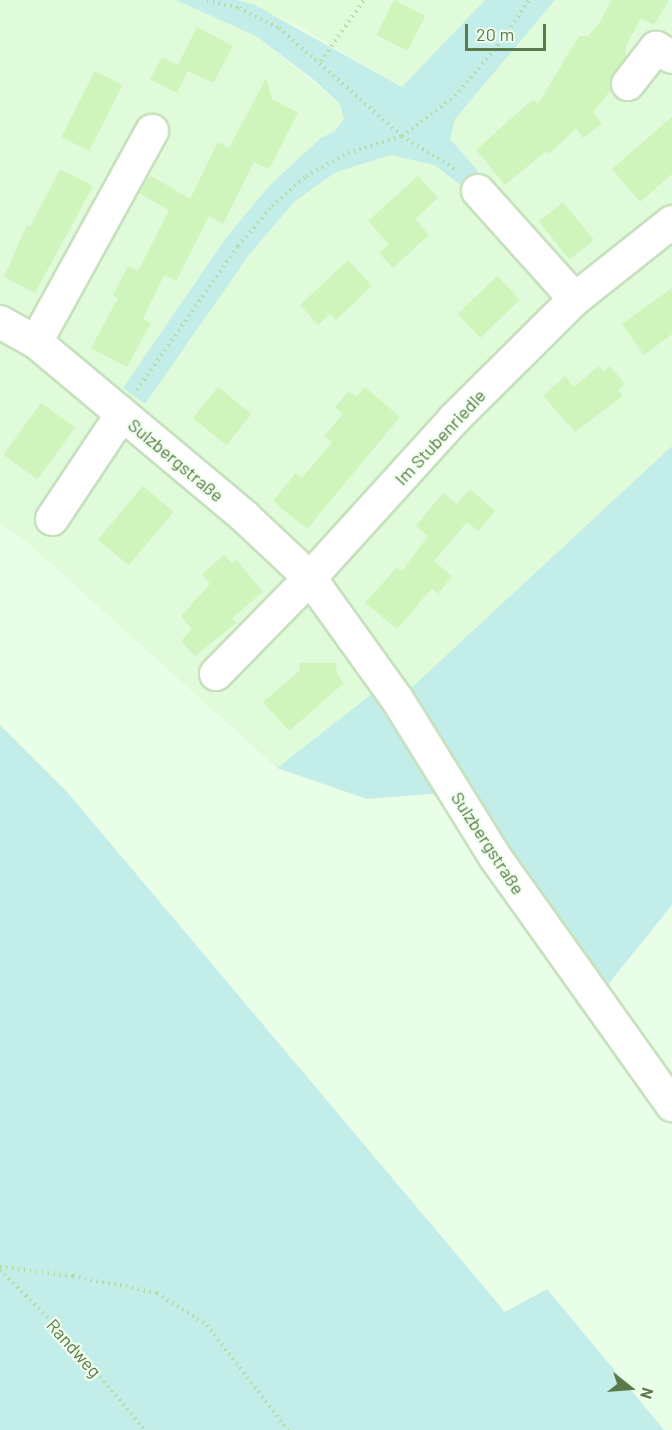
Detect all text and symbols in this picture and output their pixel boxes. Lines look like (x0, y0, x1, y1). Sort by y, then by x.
scale bar (468, 12, 549, 50)
text: 20 m (476, 23, 514, 45)
street label: Im Stubenriedle (390, 385, 490, 489)
street label: Sulzbergstraße (124, 414, 228, 506)
street label: Sulzbergstraße (447, 788, 529, 898)
street label: Randweg (42, 1314, 106, 1382)
north arrow (600, 1358, 660, 1418)
text: N (637, 1386, 658, 1401)

